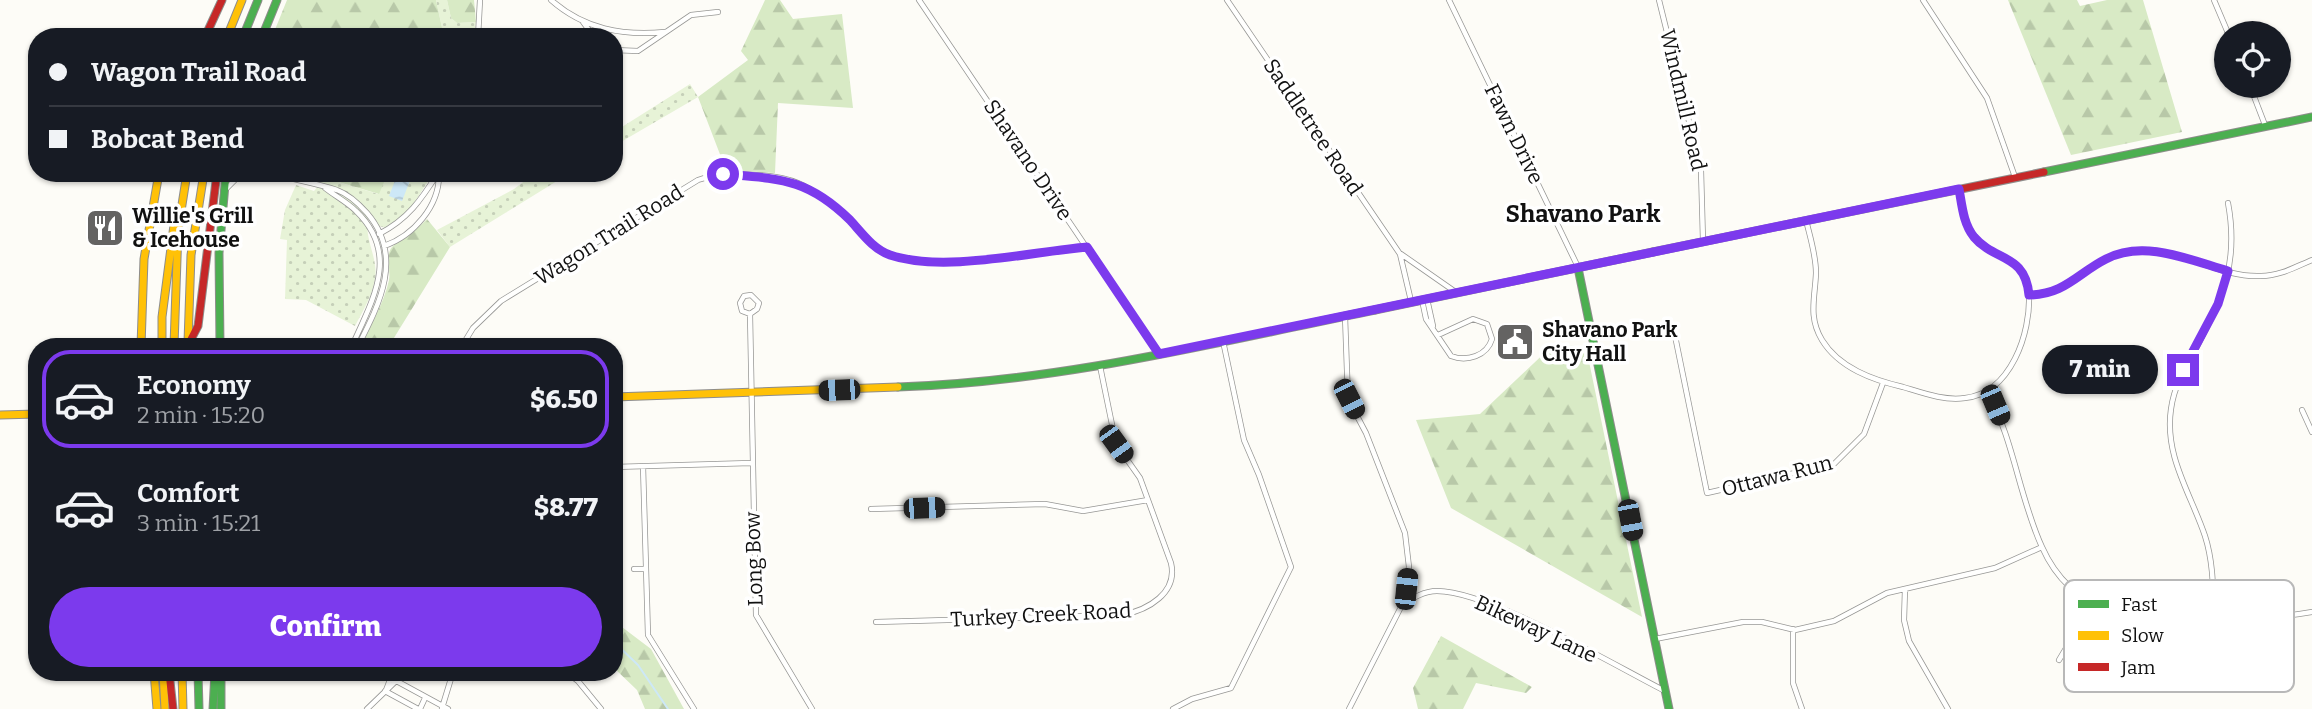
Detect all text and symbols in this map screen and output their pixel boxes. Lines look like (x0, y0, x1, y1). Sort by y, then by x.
map controls (2214, 21, 2291, 98)
button: locate (2214, 21, 2291, 98)
street label: Windmill Road (1654, 27, 1712, 173)
street label: Saddletree Road (1258, 54, 1368, 200)
text: Wagon Trail Road (91, 57, 306, 88)
street label: Fawn Drive (1479, 80, 1549, 188)
street label: Shavano Drive (978, 95, 1078, 225)
text: Bobcat Bend (91, 124, 244, 155)
route start (707, 158, 739, 190)
street label: Wagon Trail Road (530, 179, 688, 291)
district label: Shavano Park (1506, 200, 1661, 228)
place label: Willie's Grill & Icehouse (132, 203, 254, 253)
restaurant icon: Willie's Grill & Icehouse (84, 207, 126, 249)
place label: Shavano Park City Hall (1542, 317, 1678, 367)
public building icon: Shavano Park City Hall (1494, 321, 1536, 363)
callout: 7 min (2043, 346, 2158, 394)
route end (2167, 354, 2199, 386)
text: 7 min (2069, 355, 2131, 383)
icon: car (53, 368, 116, 431)
text: Economy (137, 370, 251, 401)
car (1331, 376, 1368, 422)
car (818, 379, 861, 401)
car (1978, 382, 2013, 428)
text: $6.50 (530, 384, 598, 415)
text: 2 min · 15:20 (137, 401, 265, 429)
car (1096, 421, 1137, 467)
street label: Ottawa Run (1719, 450, 1835, 502)
icon: car (53, 476, 116, 539)
text: Comfort (137, 478, 240, 509)
text: $8.77 (534, 492, 598, 523)
car (903, 497, 946, 519)
car (1616, 497, 1645, 543)
text: 3 min · 15:21 (137, 509, 260, 537)
street label: Long Bow (739, 511, 769, 607)
car (1394, 567, 1419, 611)
legend (2064, 580, 2294, 692)
button: Confirm (49, 587, 602, 667)
street label: Bikeway Lane (1471, 589, 1601, 669)
text: Fast (2121, 593, 2158, 616)
street label: Turkey Creek Road (950, 597, 1132, 633)
text: Slow (2121, 624, 2164, 647)
text: Jam (2120, 656, 2155, 679)

